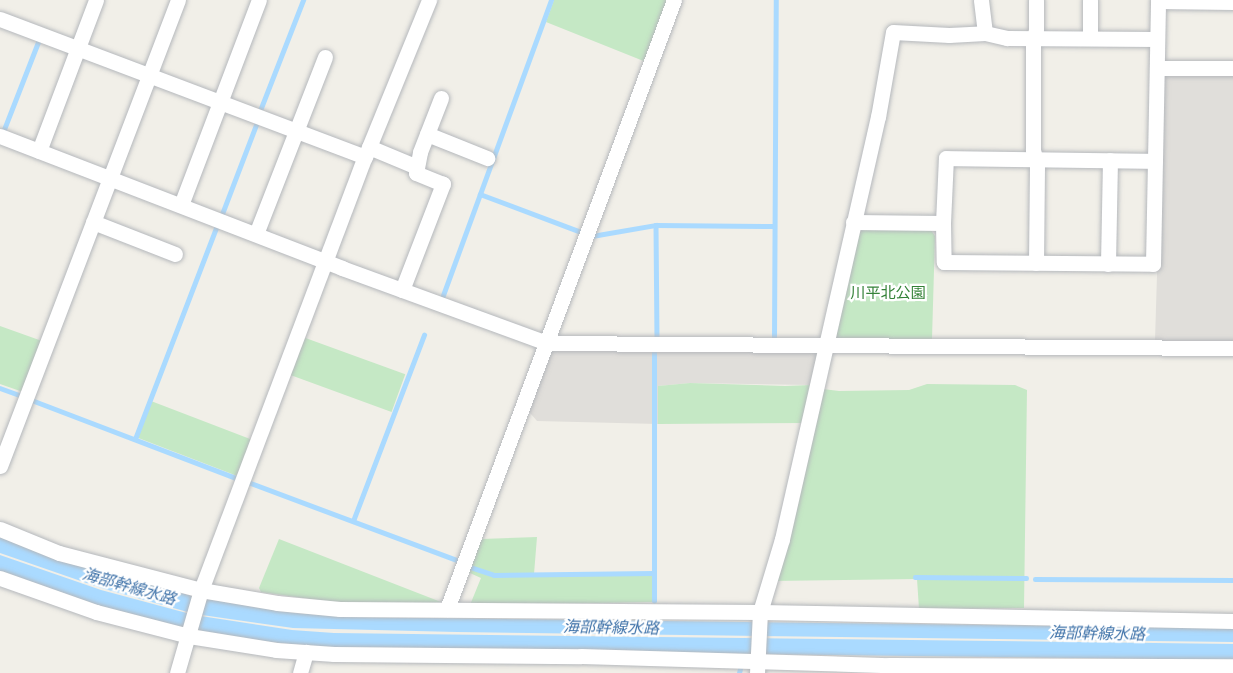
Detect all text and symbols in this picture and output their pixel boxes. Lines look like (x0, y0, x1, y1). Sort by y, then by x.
park label: 川平北公園 (851, 285, 925, 303)
water label: 海部幹線水路 (80, 565, 178, 609)
water label: 海部幹線水路 (563, 618, 659, 638)
water label: 海部幹線水路 (1049, 624, 1145, 644)

